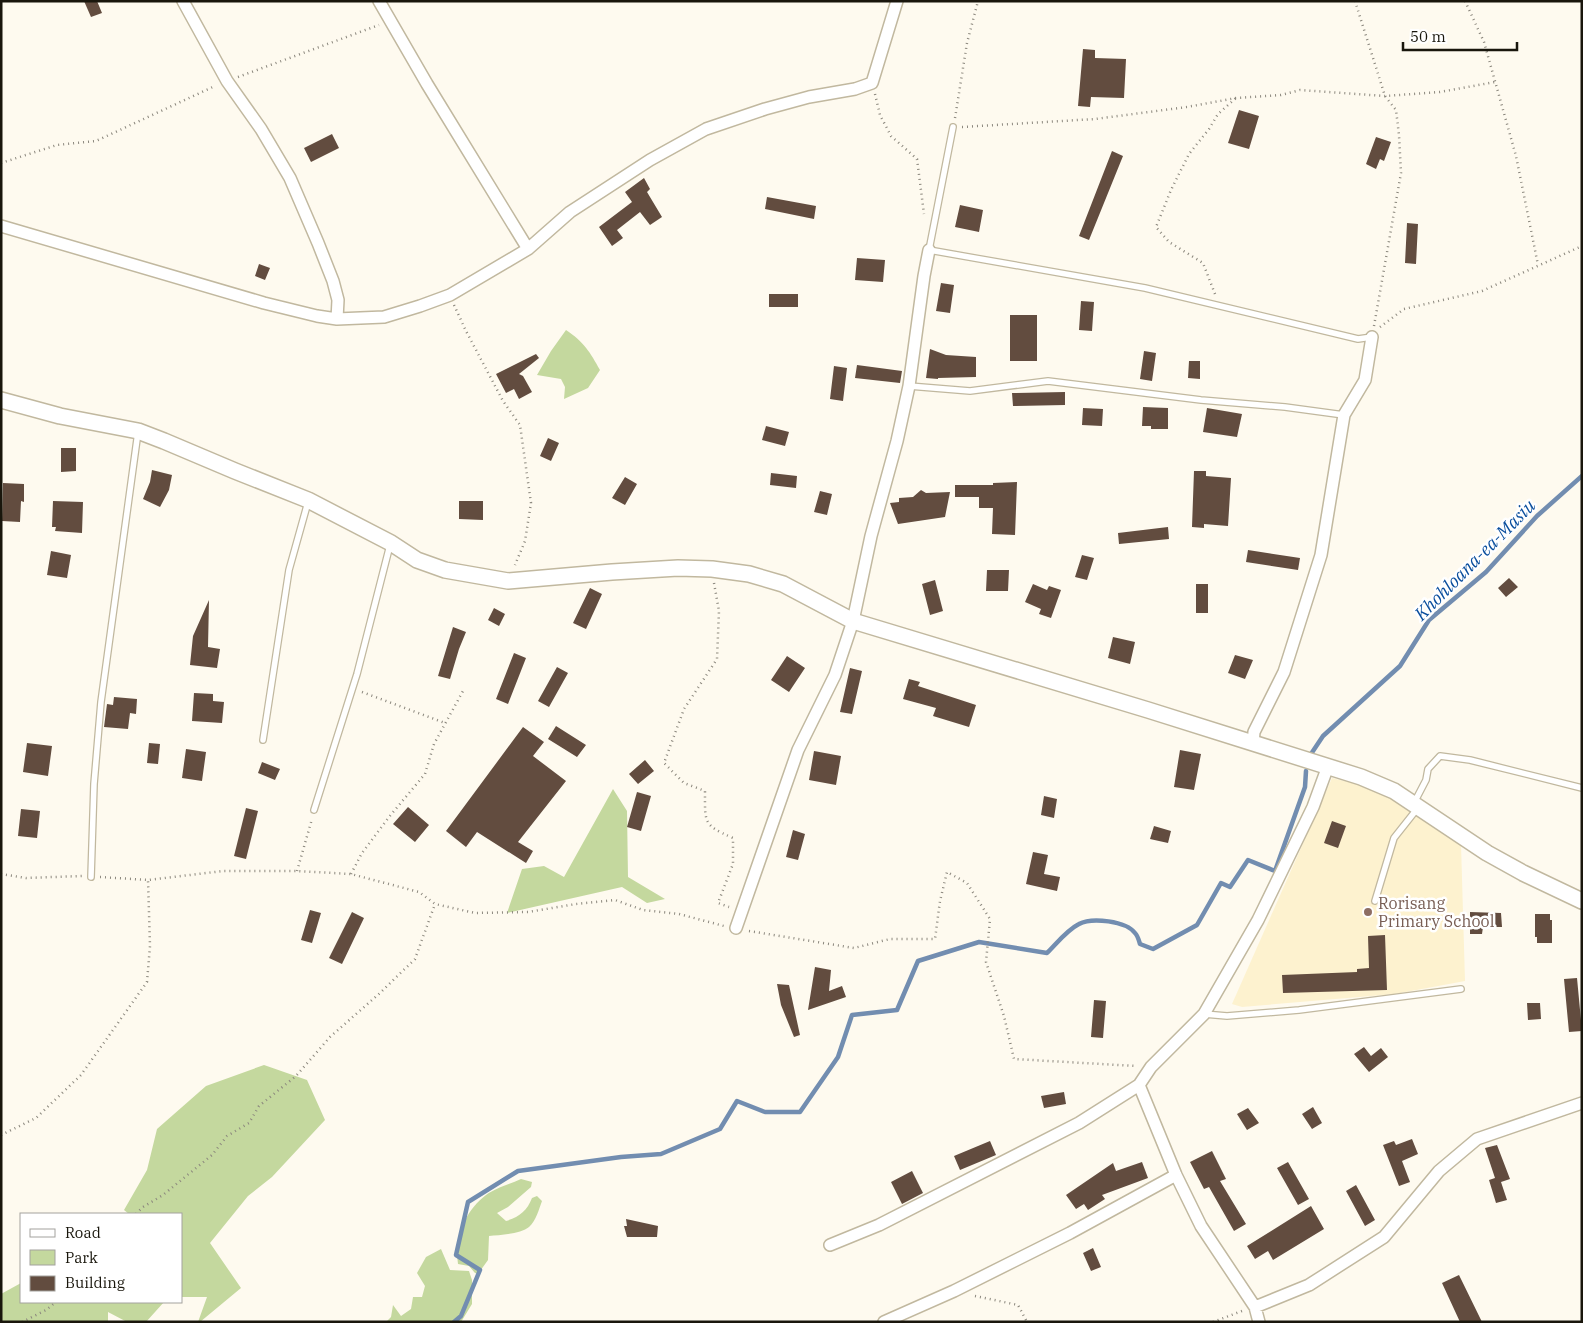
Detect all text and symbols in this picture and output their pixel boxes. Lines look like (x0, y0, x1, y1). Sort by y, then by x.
scale bar (1403, 20, 1517, 52)
text: 50 m (1410, 27, 1446, 46)
water label: Khohloana-ea-Masiu (1409, 494, 1540, 626)
place label: Rorisang Primary School (1378, 893, 1495, 931)
marker: Rorisang Primary School (1362, 906, 1374, 918)
legend (20, 1213, 182, 1303)
text: Road (65, 1223, 101, 1242)
text: Park (65, 1248, 98, 1267)
text: Building (65, 1273, 125, 1292)

